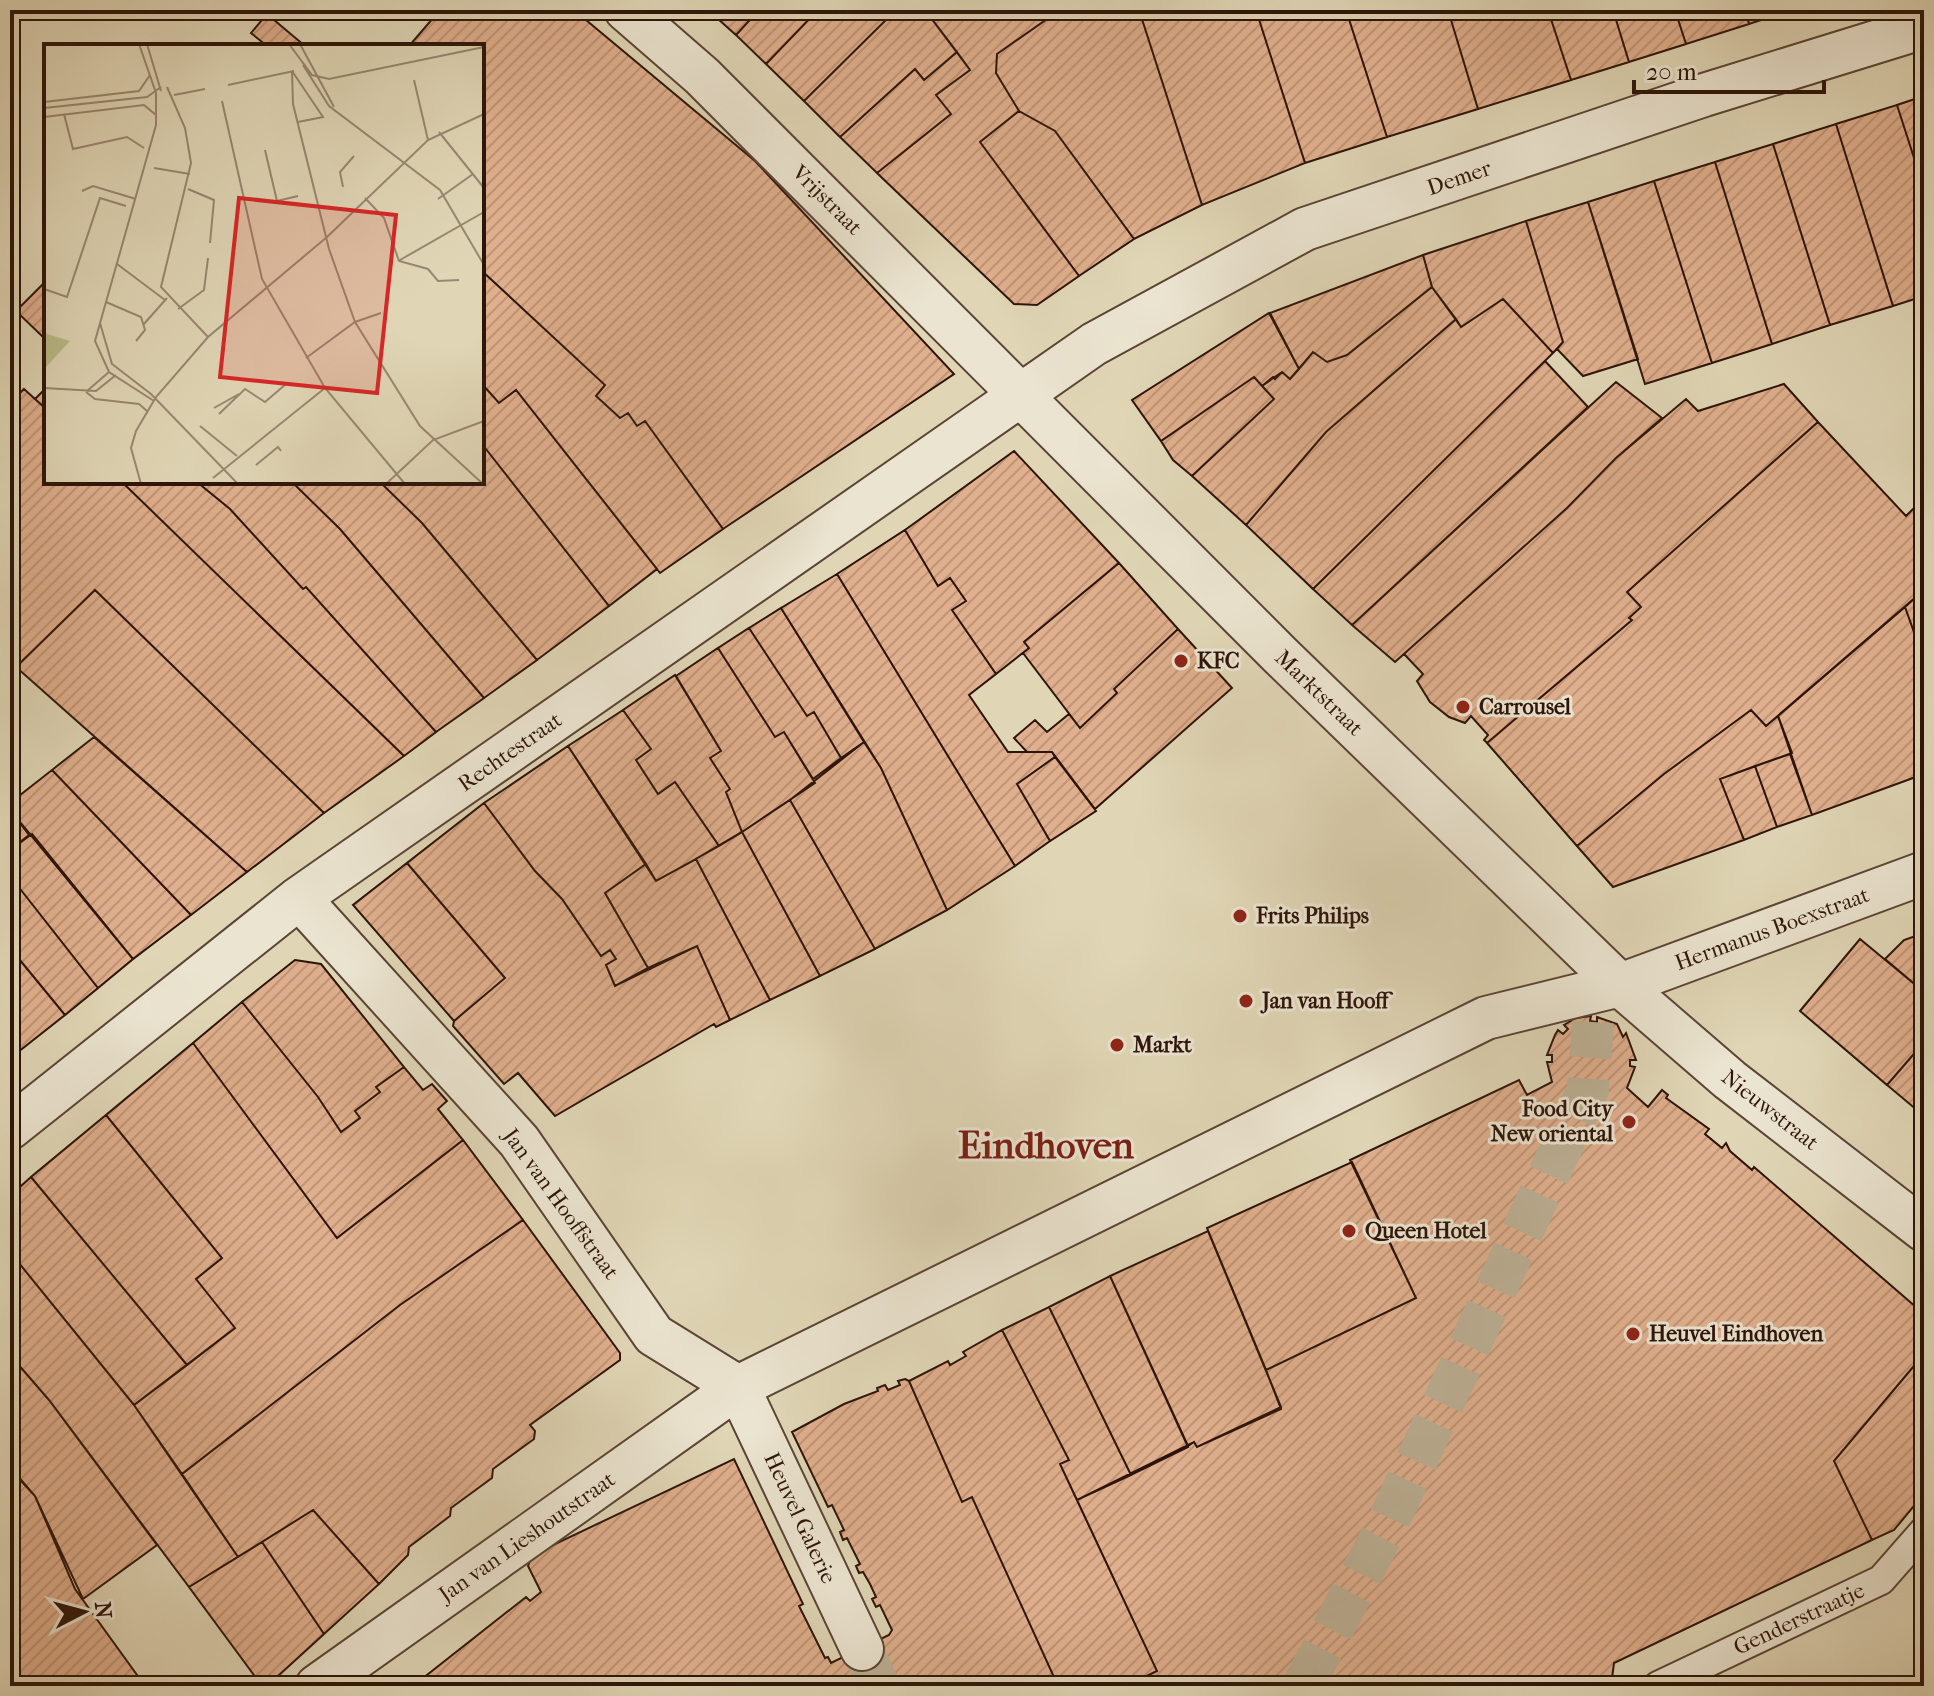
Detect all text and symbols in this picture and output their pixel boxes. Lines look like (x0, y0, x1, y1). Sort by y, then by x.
inset map (44, 44, 484, 484)
scale bar (1634, 44, 1824, 94)
text: 20 m (1646, 58, 1697, 86)
street label: Demer (1424, 155, 1495, 201)
street label: Vrijstraat (786, 159, 867, 240)
street label: Marktstraat (1270, 645, 1368, 741)
place label: KFC (1197, 648, 1240, 674)
marker: KFC (1172, 652, 1190, 670)
place label: Carrousel (1479, 694, 1572, 720)
marker: Carrousel (1454, 698, 1472, 716)
street label: Rechtestraat (453, 707, 567, 797)
street label: Hermanus Boexstraat (1671, 882, 1873, 976)
place label: Frits Philips (1255, 903, 1369, 929)
marker: Frits Philips (1231, 907, 1249, 925)
place label: Jan van Hooff (1260, 988, 1393, 1014)
marker: Jan van Hooff (1237, 992, 1255, 1010)
place label: Markt (1132, 1032, 1193, 1058)
marker: Markt (1108, 1036, 1126, 1054)
street label: Nieuwstraat (1716, 1064, 1824, 1156)
place label: Food City New oriental (1491, 1096, 1614, 1147)
marker: Food City New oriental (1620, 1113, 1638, 1131)
street label: Jan van Hooffstraat (496, 1122, 624, 1285)
district label: Eindhoven (958, 1123, 1135, 1168)
place label: Queen Hotel (1365, 1218, 1487, 1244)
marker: Queen Hotel (1340, 1222, 1358, 1240)
place label: Heuvel Eindhoven (1649, 1321, 1823, 1347)
marker: Heuvel Eindhoven (1624, 1325, 1642, 1343)
street label: Heuvel Galerie (758, 1448, 842, 1588)
street label: Jan van Lieshoutstraat (432, 1466, 620, 1609)
north arrow (44, 1572, 124, 1652)
street label: Genderstraatje (1729, 1577, 1869, 1661)
text: N (89, 1600, 117, 1620)

